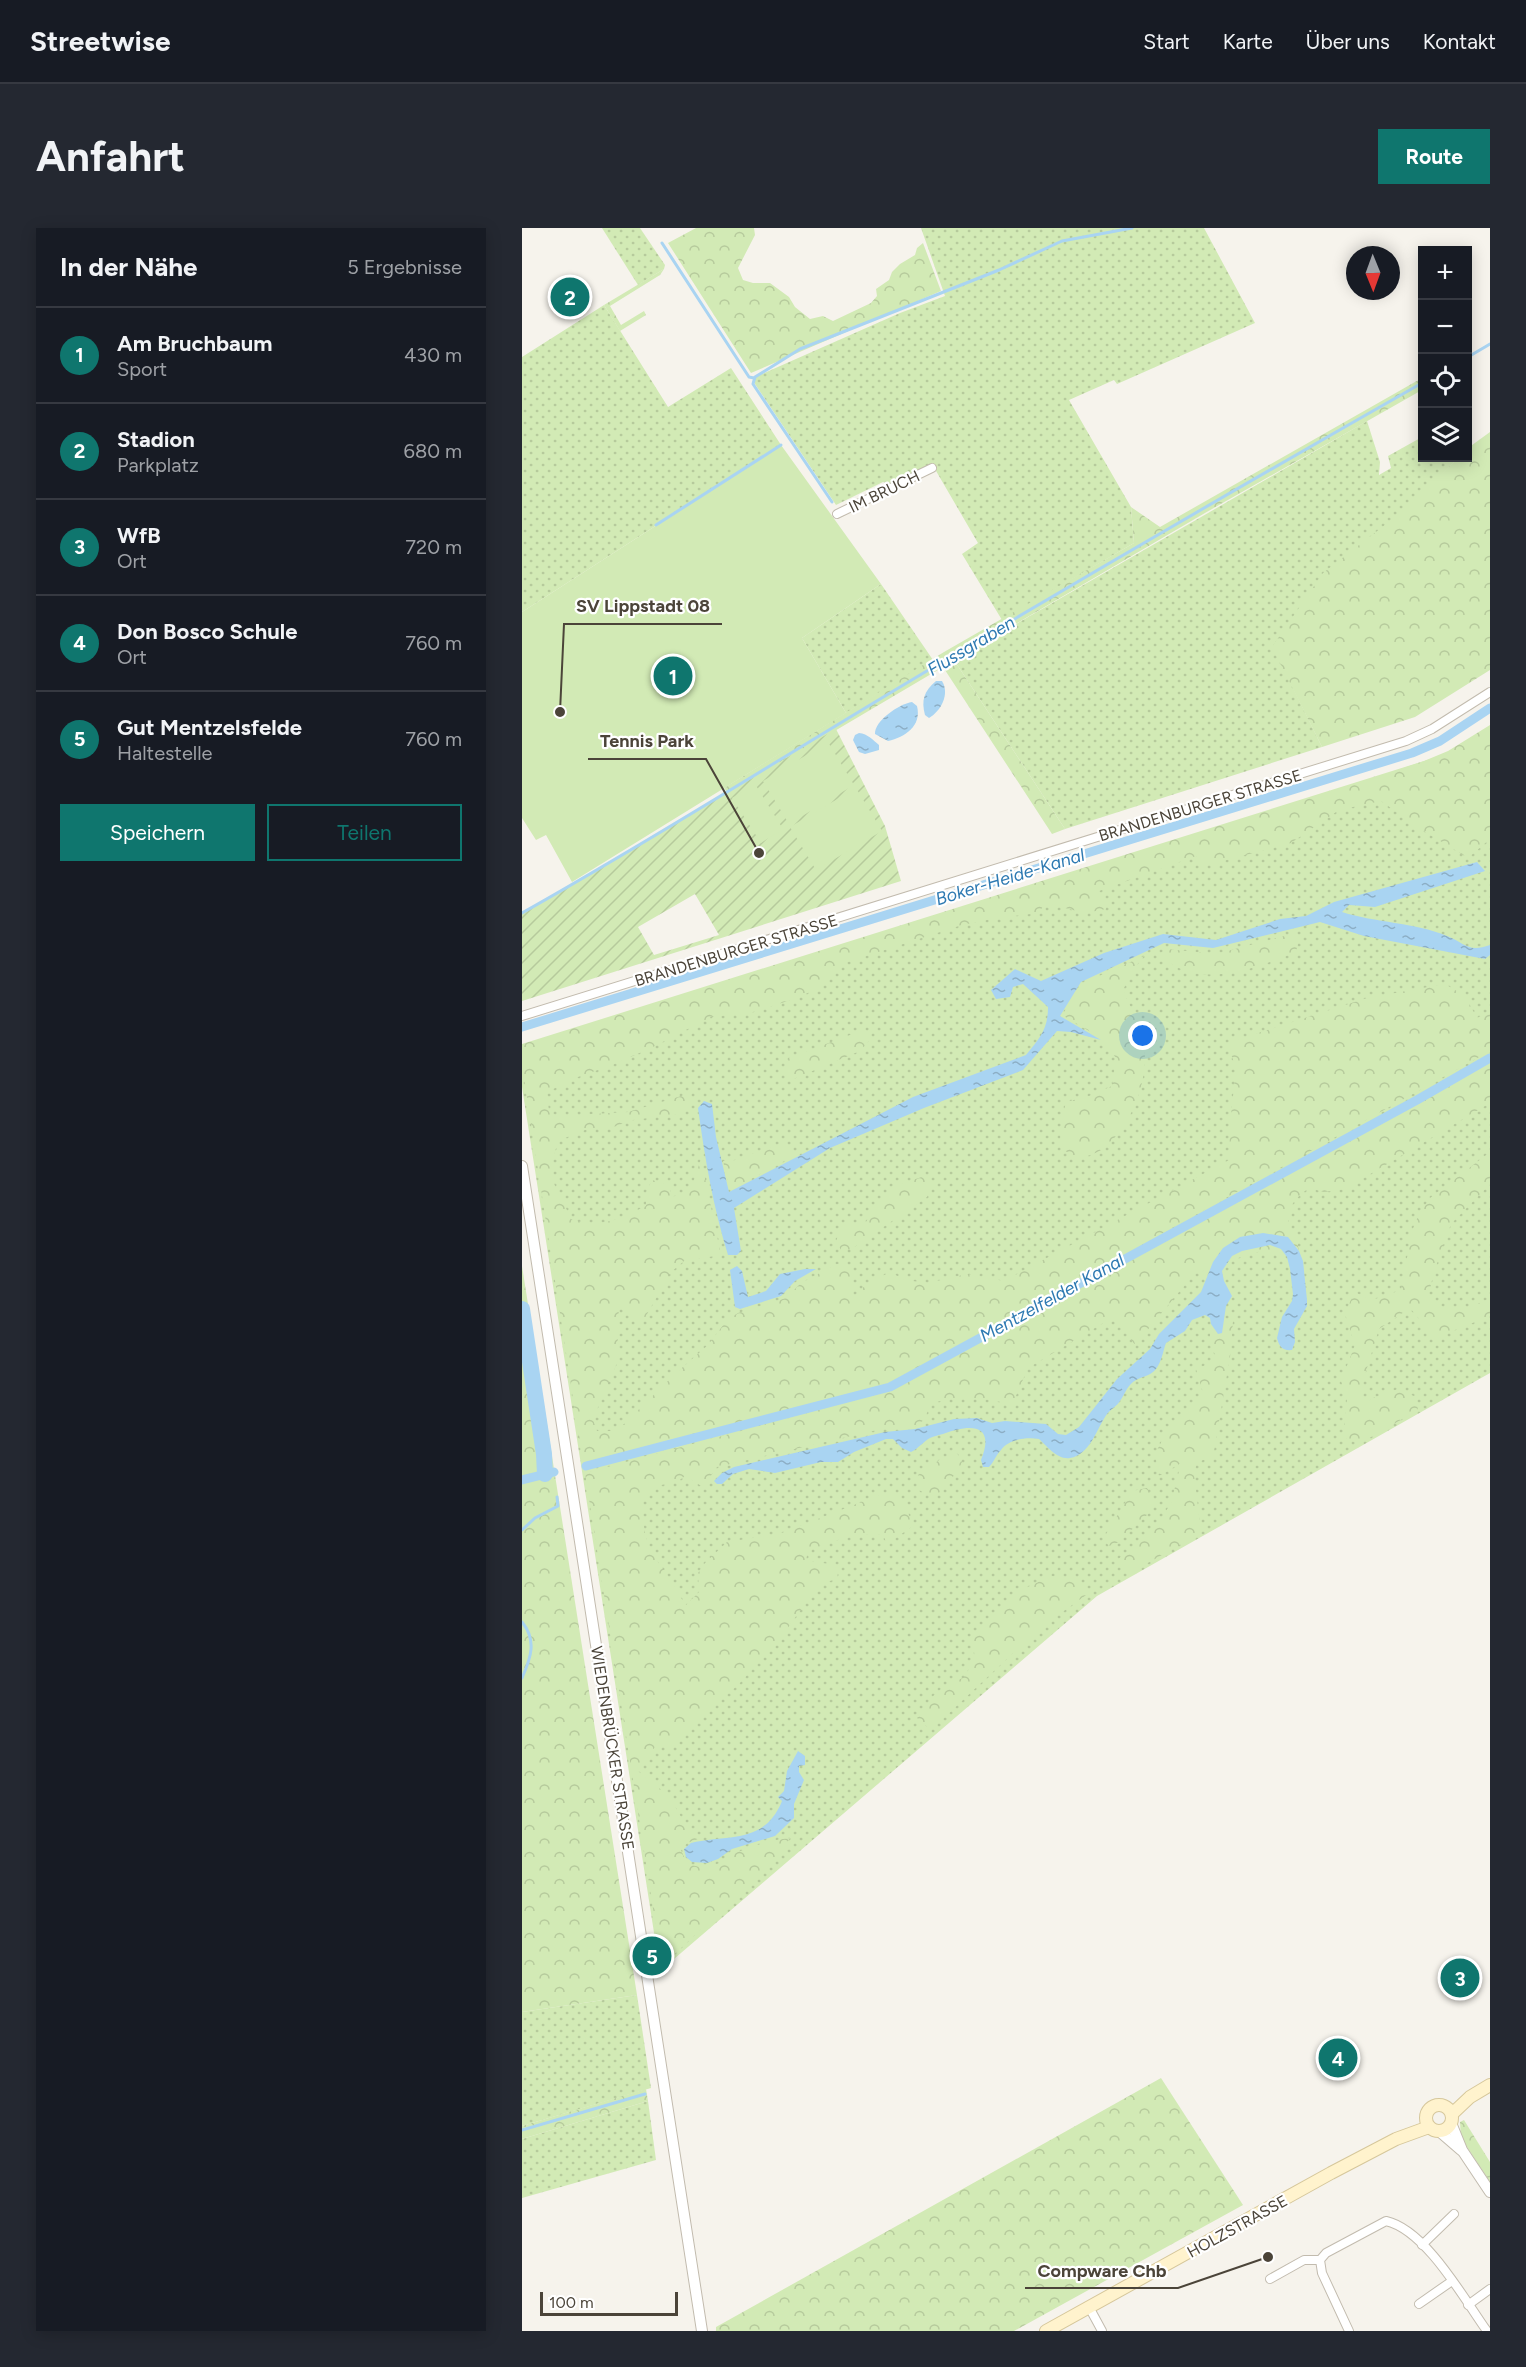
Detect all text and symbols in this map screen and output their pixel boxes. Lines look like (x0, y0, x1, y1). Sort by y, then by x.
text: Streetwise (30, 24, 170, 58)
text: Start (1143, 29, 1190, 54)
text: Karte (1223, 29, 1273, 54)
text: Über uns (1306, 29, 1390, 54)
text: Kontakt (1423, 29, 1496, 54)
button: Route (1378, 129, 1490, 184)
text: Anfahrt (36, 131, 185, 182)
north arrow (1346, 246, 1400, 300)
map controls (1418, 246, 1472, 462)
button: + (1418, 246, 1472, 300)
text: In der Nähe (60, 251, 197, 283)
text: 5 Ergebnisse (347, 255, 462, 279)
pin: 2 (550, 274, 590, 320)
button: − (1418, 300, 1472, 354)
text: Am Bruchbaum (117, 330, 273, 357)
text: 1 (75, 343, 84, 367)
text: 430 m (404, 343, 462, 367)
button: locate (1418, 354, 1472, 408)
text: Sport (117, 357, 167, 381)
button: layers (1418, 408, 1472, 462)
text: Stadion (117, 426, 195, 453)
text: 2 (74, 439, 85, 463)
text: 680 m (404, 439, 462, 463)
text: Parkplatz (117, 453, 199, 477)
street label: IM BRUCH (846, 466, 923, 517)
text: WfB (117, 522, 161, 549)
text: 3 (74, 535, 85, 559)
text: 720 m (405, 535, 462, 559)
text: Ort (117, 549, 147, 573)
callout: SV Lippstadt 08 (564, 588, 722, 624)
text: SV Lippstadt 08 (576, 595, 710, 617)
water label: Flussgraben (923, 611, 1019, 681)
text: Don Bosco Schule (117, 618, 297, 645)
text: 4 (73, 631, 86, 655)
text: 760 m (405, 631, 462, 655)
text: Ort (117, 645, 147, 669)
pin: 1 (654, 654, 692, 698)
text: Gut Mentzelsfelde (117, 714, 302, 741)
callout: Tennis Park (588, 723, 706, 759)
text: 5 (74, 727, 85, 751)
text: 760 m (405, 727, 462, 751)
text: Tennis Park (600, 730, 694, 752)
text: Haltestelle (117, 741, 213, 765)
street label: BRANDENBURGER STRASSE (1096, 766, 1304, 845)
button: Speichern (60, 804, 255, 861)
button: Teilen (267, 804, 462, 861)
water label: Boker-Heide-Kanal (933, 844, 1088, 910)
street label: BRANDENBURGER STRASSE (632, 911, 840, 990)
your location (1128, 1021, 1157, 1050)
water label: Mentzelfelder Kanal (976, 1249, 1129, 1347)
street label: WIEDENBRÜCKER STRASSE (587, 1645, 638, 1852)
pin: 5 (632, 1934, 672, 1978)
pin: 3 (1440, 1956, 1480, 2000)
pin: 4 (1318, 2036, 1358, 2080)
street label: HOLZSTRASSE (1184, 2191, 1291, 2262)
callout: Compware Chb (1025, 2252, 1178, 2288)
text: Compware Chb (1037, 2260, 1167, 2282)
scale bar (540, 2289, 678, 2316)
text: 100 m (549, 2293, 594, 2312)

